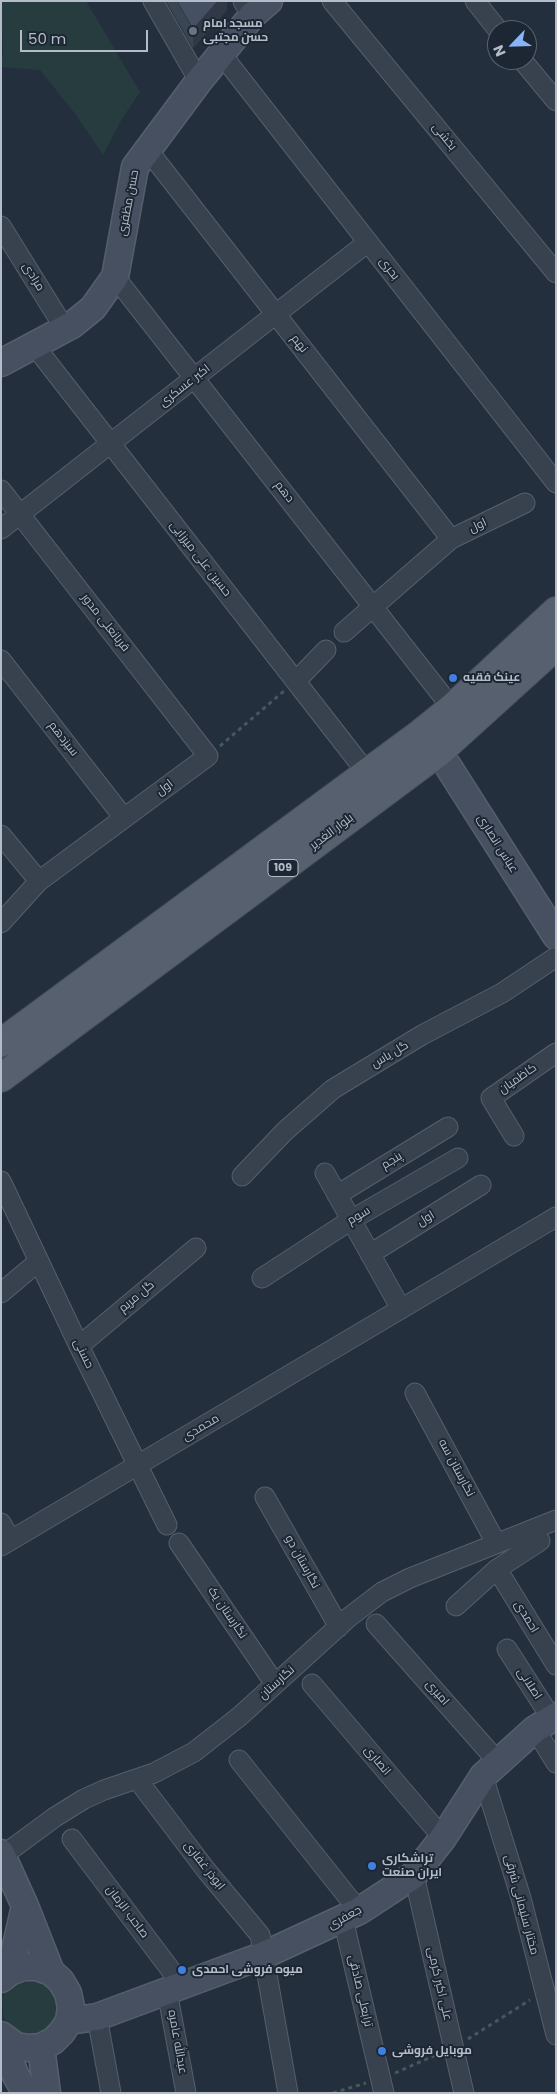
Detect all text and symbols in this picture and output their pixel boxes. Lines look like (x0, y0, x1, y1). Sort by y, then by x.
place label: مسجد امام حسن مجتبی (203, 17, 268, 45)
scale bar (22, 20, 150, 52)
north arrow (487, 20, 537, 70)
marker: مسجد امام حسن مجتبی (187, 25, 199, 37)
text: 50 m (28, 28, 66, 49)
text: N (488, 42, 510, 60)
street label: بخشی (429, 120, 459, 154)
street label: حسن مظفری (116, 169, 142, 237)
street label: بحری (376, 255, 402, 283)
street label: مرادی (19, 260, 47, 294)
street label: نهم (287, 332, 311, 356)
street label: اکبر عسکری (157, 362, 213, 410)
street label: دهم (271, 478, 297, 506)
street label: اول (467, 516, 489, 536)
street label: حسین علی میرزایی (166, 518, 234, 600)
street label: قربانعلی مدور (78, 591, 132, 655)
place label: عینک فقیه (463, 671, 520, 685)
marker: عینک فقیه (447, 672, 459, 684)
street label: سیزدهم (45, 719, 81, 759)
street label: اول (154, 777, 176, 799)
street label: بلوار الغدیر (307, 811, 357, 853)
street label: عباس انصاری (473, 812, 521, 876)
road number: 109 (268, 860, 298, 876)
street label: گل یاس (369, 1038, 411, 1072)
street label: کاظمیان (496, 1061, 540, 1097)
street label: پنجم (379, 1149, 405, 1173)
street label: سوم (345, 1204, 373, 1228)
street label: اول (415, 1208, 437, 1230)
street label: گل مریم (116, 1278, 158, 1316)
street label: حسنی (70, 1337, 96, 1371)
street label: محمدی (180, 1411, 222, 1445)
street label: نگارستان سه (435, 1437, 477, 1499)
street label: نگارستان دو (281, 1533, 323, 1591)
street label: نگارستان یک (204, 1584, 250, 1642)
street label: احمدی (511, 1598, 541, 1636)
street label: نگارستان (256, 1663, 298, 1703)
street label: اصلانی (513, 1665, 545, 1703)
street label: امیری (422, 1677, 452, 1709)
street label: انصاری (361, 1743, 393, 1779)
street label: ابوذر غفاری (181, 1839, 227, 1893)
place label: تراشکاری ایران صنعت (382, 1852, 442, 1880)
street label: مختار سلیمانی شرقی (501, 1853, 541, 1957)
marker: تراشکاری ایران صنعت (366, 1860, 378, 1872)
street label: صاحب الزمان (102, 1883, 152, 1941)
street label: جعفری (326, 1903, 364, 1933)
street label: علی اکبر کرمی (424, 1946, 454, 2022)
street label: ترابعلی صادقی (345, 1954, 375, 2028)
place label: میوه فروشی احمدی (192, 1963, 303, 1977)
marker: میوه فروشی احمدی (176, 1964, 188, 1976)
street label: عبدالله عامره (164, 2009, 190, 2075)
place label: موبایل فروشی (392, 2044, 472, 2058)
marker: موبایل فروشی (376, 2045, 388, 2057)

